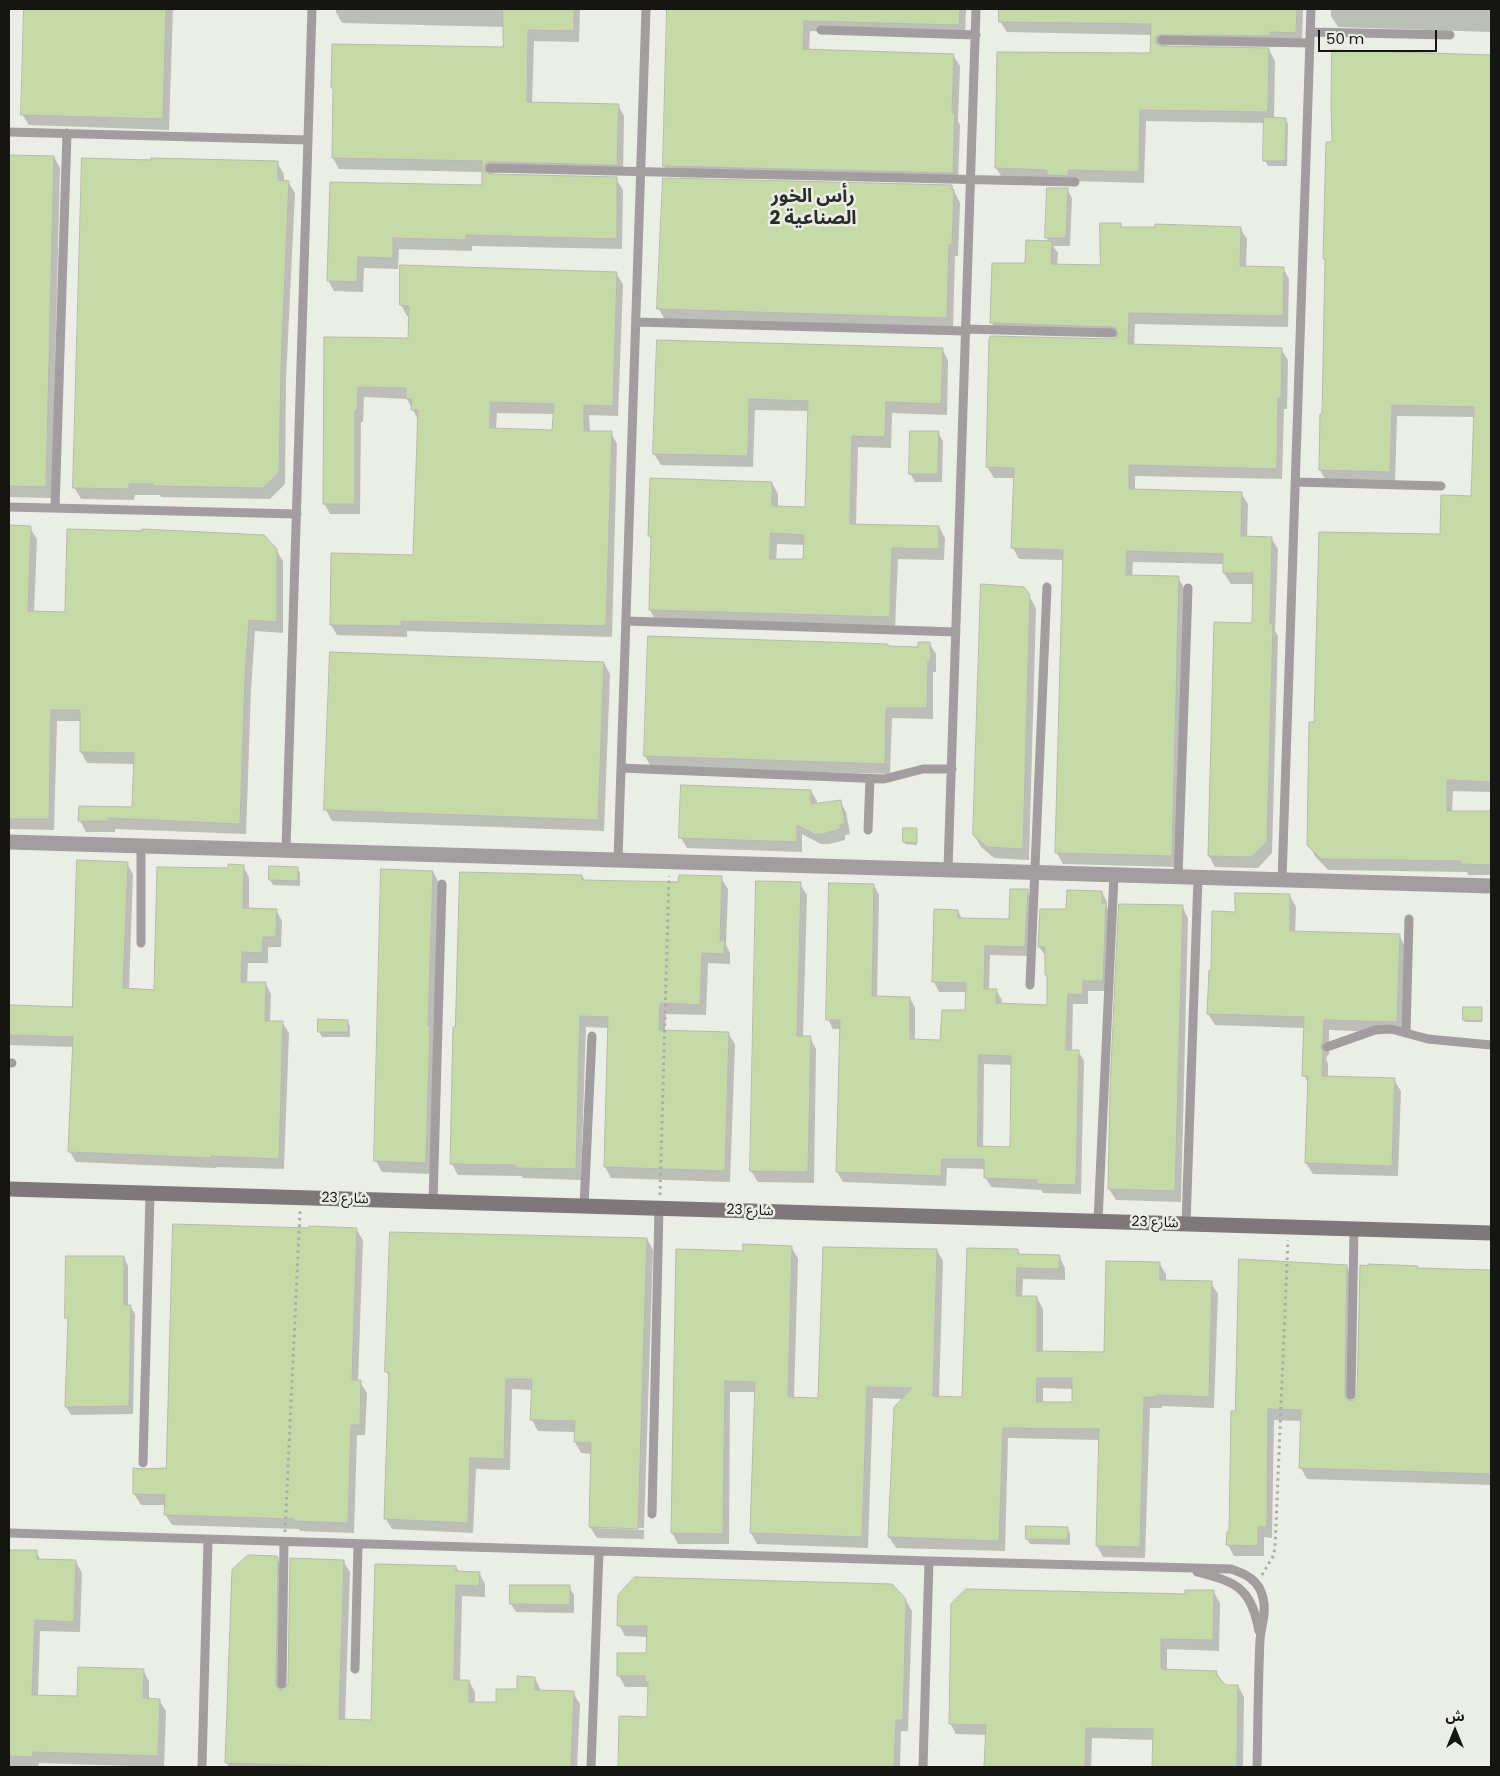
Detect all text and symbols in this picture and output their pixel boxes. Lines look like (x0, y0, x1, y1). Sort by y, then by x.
scale bar (1320, 20, 1439, 52)
text: 50 m (1326, 28, 1364, 49)
district label: رأس الخور الصناعية 2 (769, 186, 857, 230)
street label: شارع 23 (321, 1190, 369, 1208)
street label: شارع 23 (726, 1202, 774, 1220)
street label: شارع 23 (1131, 1214, 1179, 1232)
north arrow (1430, 1706, 1480, 1756)
text: ش (1445, 1706, 1465, 1726)

